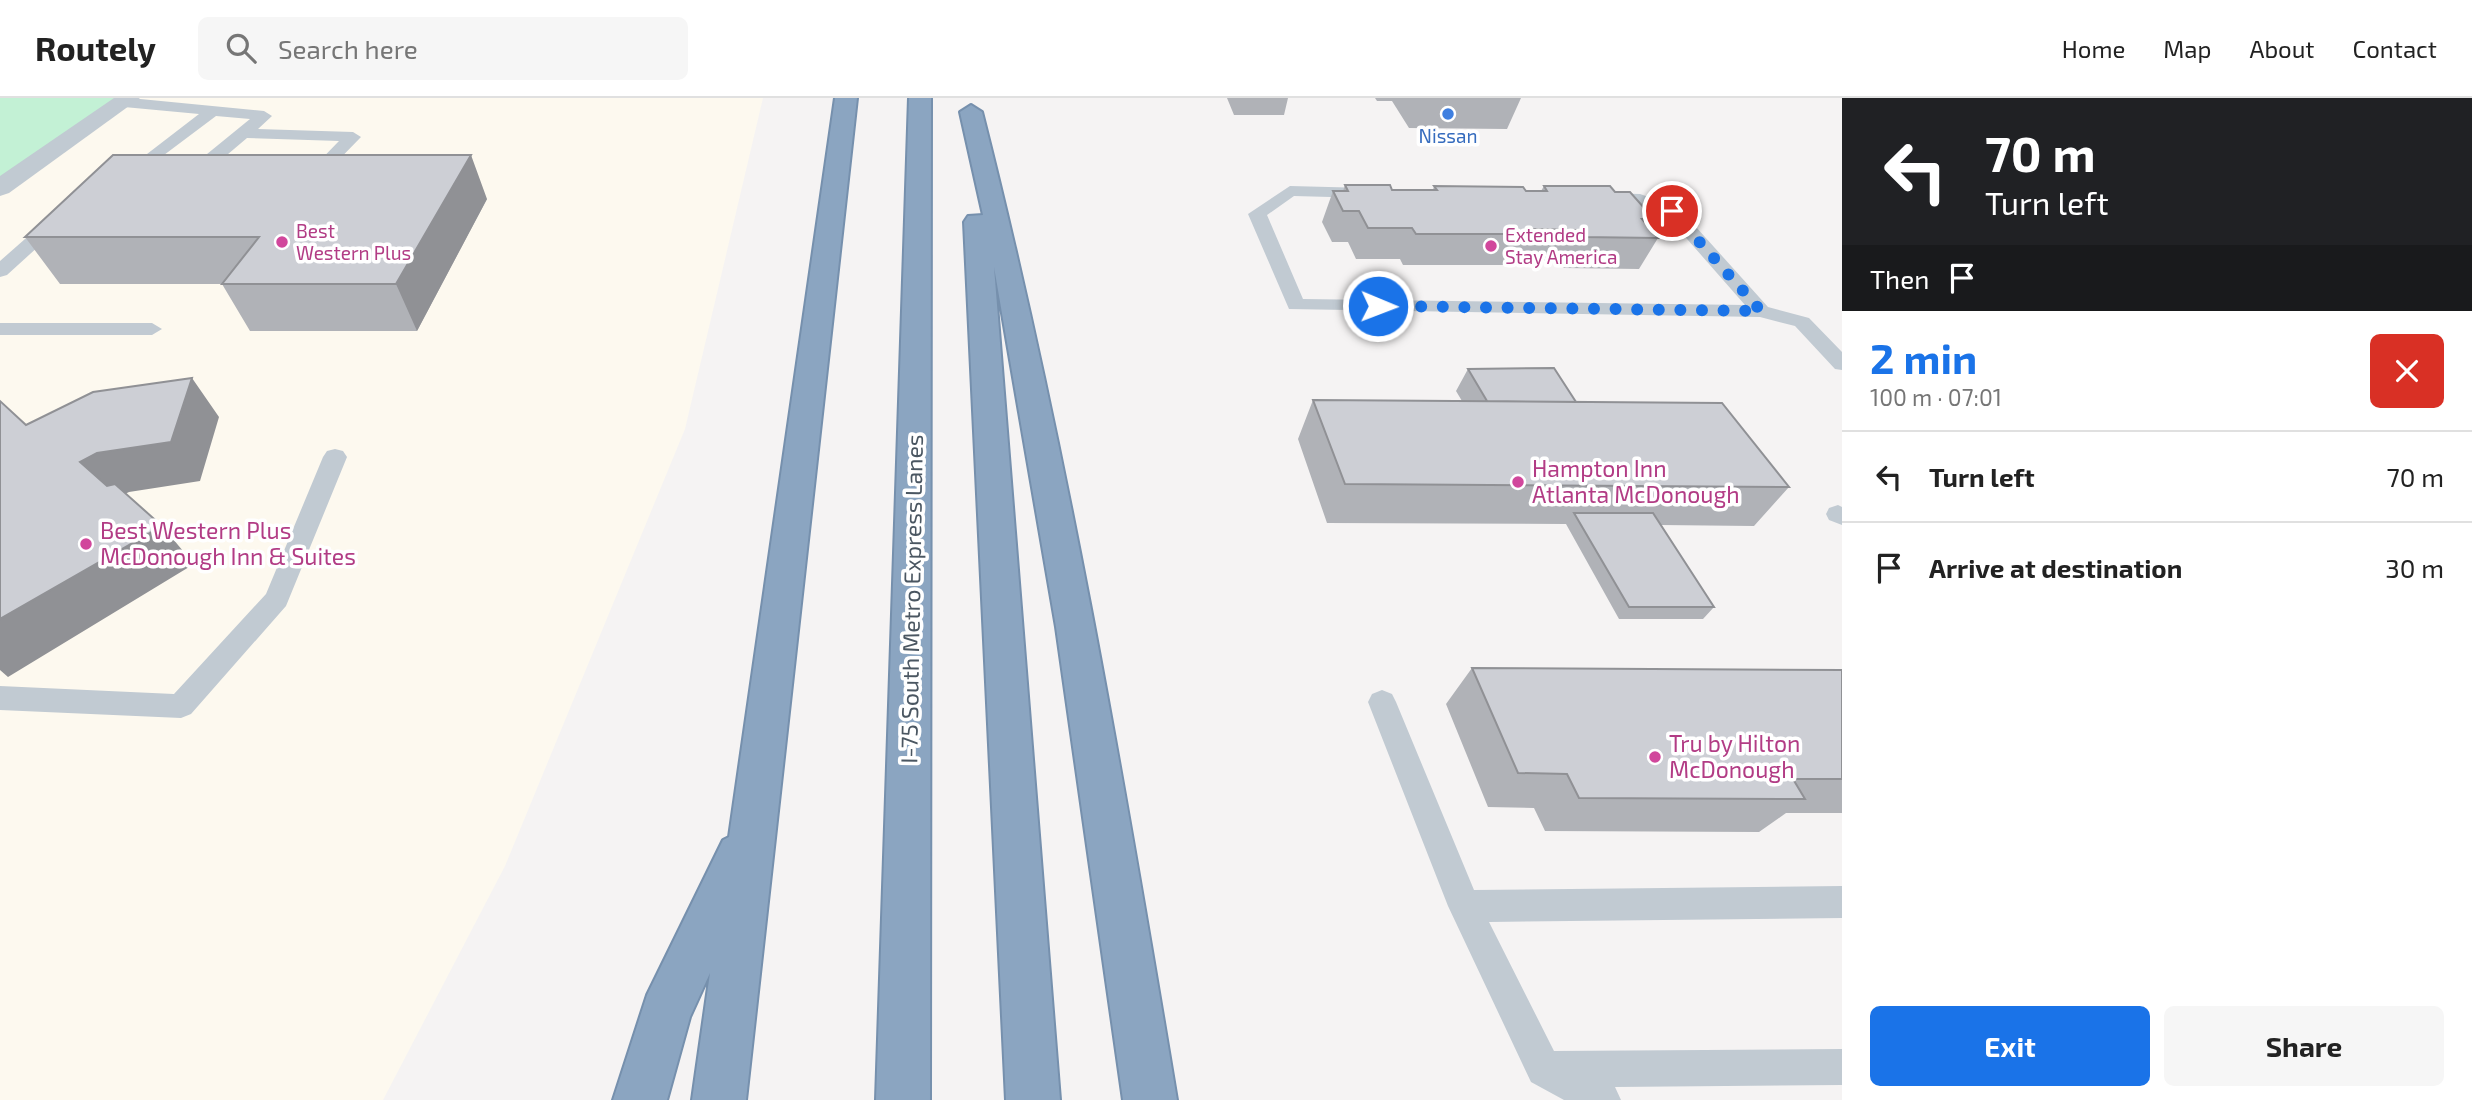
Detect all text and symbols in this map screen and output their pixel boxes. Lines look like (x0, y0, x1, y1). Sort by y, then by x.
search box (198, 17, 688, 80)
text: Routely (35, 28, 156, 68)
icon: search (222, 29, 260, 67)
text: Search here (278, 33, 418, 64)
text: Home (2062, 34, 2125, 63)
text: Map (2163, 34, 2211, 63)
text: About (2249, 34, 2315, 63)
text: Contact (2353, 34, 2437, 63)
marker: Nissan (1440, 106, 1456, 122)
text: 70 m (1985, 123, 2096, 182)
place label: Nissan (1419, 124, 1477, 147)
icon: left (1870, 126, 1961, 217)
pin (1642, 181, 1702, 241)
text: Turn left (1985, 183, 2109, 221)
icon: arrive (1653, 192, 1691, 230)
place label: Best Western Plus (296, 219, 411, 264)
place label: Extended Stay America (1505, 223, 1617, 268)
marker: Best Western Plus (274, 234, 290, 250)
marker: Extended Stay America (1483, 238, 1499, 254)
icon: arrive (1943, 259, 1981, 297)
text: Then (1870, 263, 1929, 294)
position arrow (1341, 269, 1415, 343)
text: 2 min (1870, 332, 1977, 382)
button: close (2370, 334, 2444, 408)
text: 100 m · 07:01 (1870, 383, 2002, 411)
street label: I-75 South Metro Express Lanes (894, 434, 928, 764)
place label: Hampton Inn Atlanta McDonough (1532, 454, 1740, 508)
icon: left (1870, 458, 1908, 496)
text: Turn left (1929, 461, 2035, 492)
text: 70 m (2386, 461, 2444, 492)
marker: Hampton Inn Atlanta McDonough (1510, 474, 1526, 490)
place label: Best Western Plus McDonough Inn & Suites (100, 516, 356, 570)
marker: Best Western Plus McDonough Inn & Suites (78, 536, 94, 552)
icon: arrive (1870, 549, 1908, 587)
text: Arrive at destination (1929, 552, 2182, 583)
text: 30 m (2385, 552, 2444, 583)
place label: Tru by Hilton McDonough (1669, 729, 1800, 783)
marker: Tru by Hilton McDonough (1647, 749, 1663, 765)
button: Exit (1870, 1006, 2150, 1086)
button: Share (2164, 1006, 2444, 1086)

